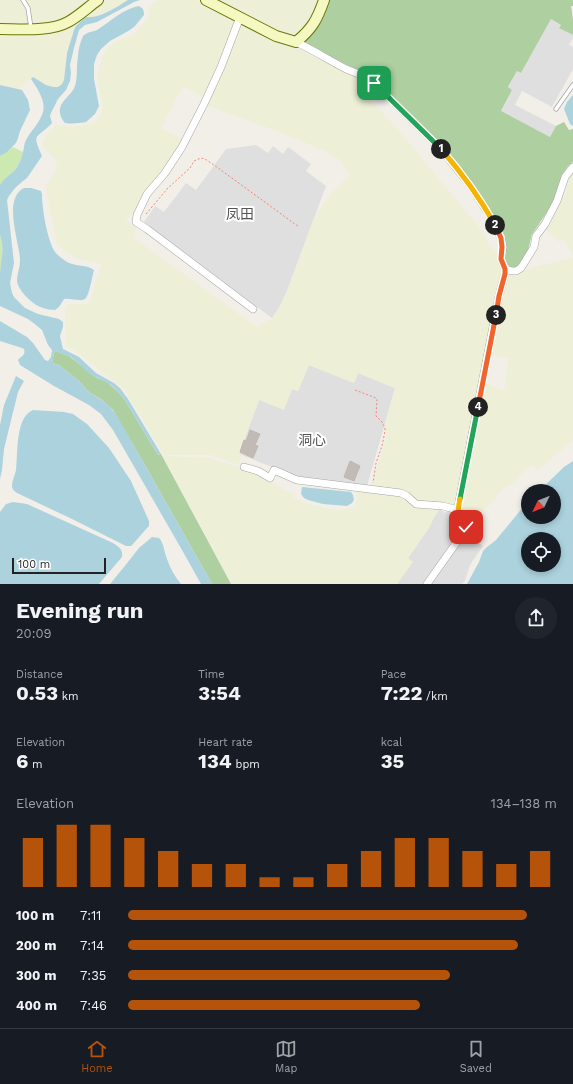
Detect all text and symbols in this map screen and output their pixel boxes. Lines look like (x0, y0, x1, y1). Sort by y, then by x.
pin (357, 66, 391, 100)
icon: arrive (363, 72, 385, 94)
pin: 1 (431, 139, 451, 159)
text: 1 (439, 142, 443, 155)
district label: 凤田 (226, 206, 254, 222)
pin: 2 (485, 215, 505, 235)
text: 2 (492, 218, 498, 231)
pin: 3 (486, 305, 506, 325)
text: 3 (493, 308, 499, 321)
pin: 4 (468, 397, 488, 417)
text: 4 (474, 400, 482, 413)
district label: 洞心 (298, 432, 326, 448)
north arrow (521, 484, 561, 524)
map controls (521, 484, 561, 572)
pin (449, 510, 483, 544)
icon: check (455, 516, 477, 538)
button: locate (521, 532, 561, 572)
scale bar (12, 556, 106, 575)
text: 100 m (18, 558, 50, 571)
button: share (515, 597, 557, 639)
text: Evening run (16, 598, 144, 623)
text: 20:09 (16, 626, 52, 641)
text: Distance (16, 668, 63, 681)
text: Time (198, 668, 225, 681)
text: Pace (381, 668, 406, 681)
text: 0.53 (16, 681, 58, 705)
text: 3:54 (198, 681, 241, 705)
text: 7:22 (381, 681, 422, 705)
text: km (58, 690, 79, 703)
text: /km (422, 690, 448, 703)
text: Elevation (16, 736, 65, 749)
text: Heart rate (198, 736, 253, 749)
text: kcal (381, 736, 402, 749)
text: 6 (16, 749, 28, 773)
text: 134 (198, 749, 232, 773)
text: 35 (381, 749, 404, 773)
text: m (28, 758, 43, 771)
text: bpm (232, 758, 260, 771)
text: Elevation (16, 796, 74, 811)
text: 134–138 m (491, 796, 557, 811)
text: 100 m (16, 908, 54, 923)
text: 7:11 (80, 908, 101, 923)
text: 200 m (16, 938, 56, 953)
text: 7:14 (80, 938, 104, 953)
text: 300 m (16, 968, 56, 983)
text: 7:35 (80, 968, 106, 983)
text: 400 m (16, 998, 57, 1013)
text: 7:46 (80, 998, 107, 1013)
tab: Home (81, 1038, 113, 1075)
tab: Map (275, 1038, 297, 1075)
tab: Saved (460, 1038, 492, 1075)

